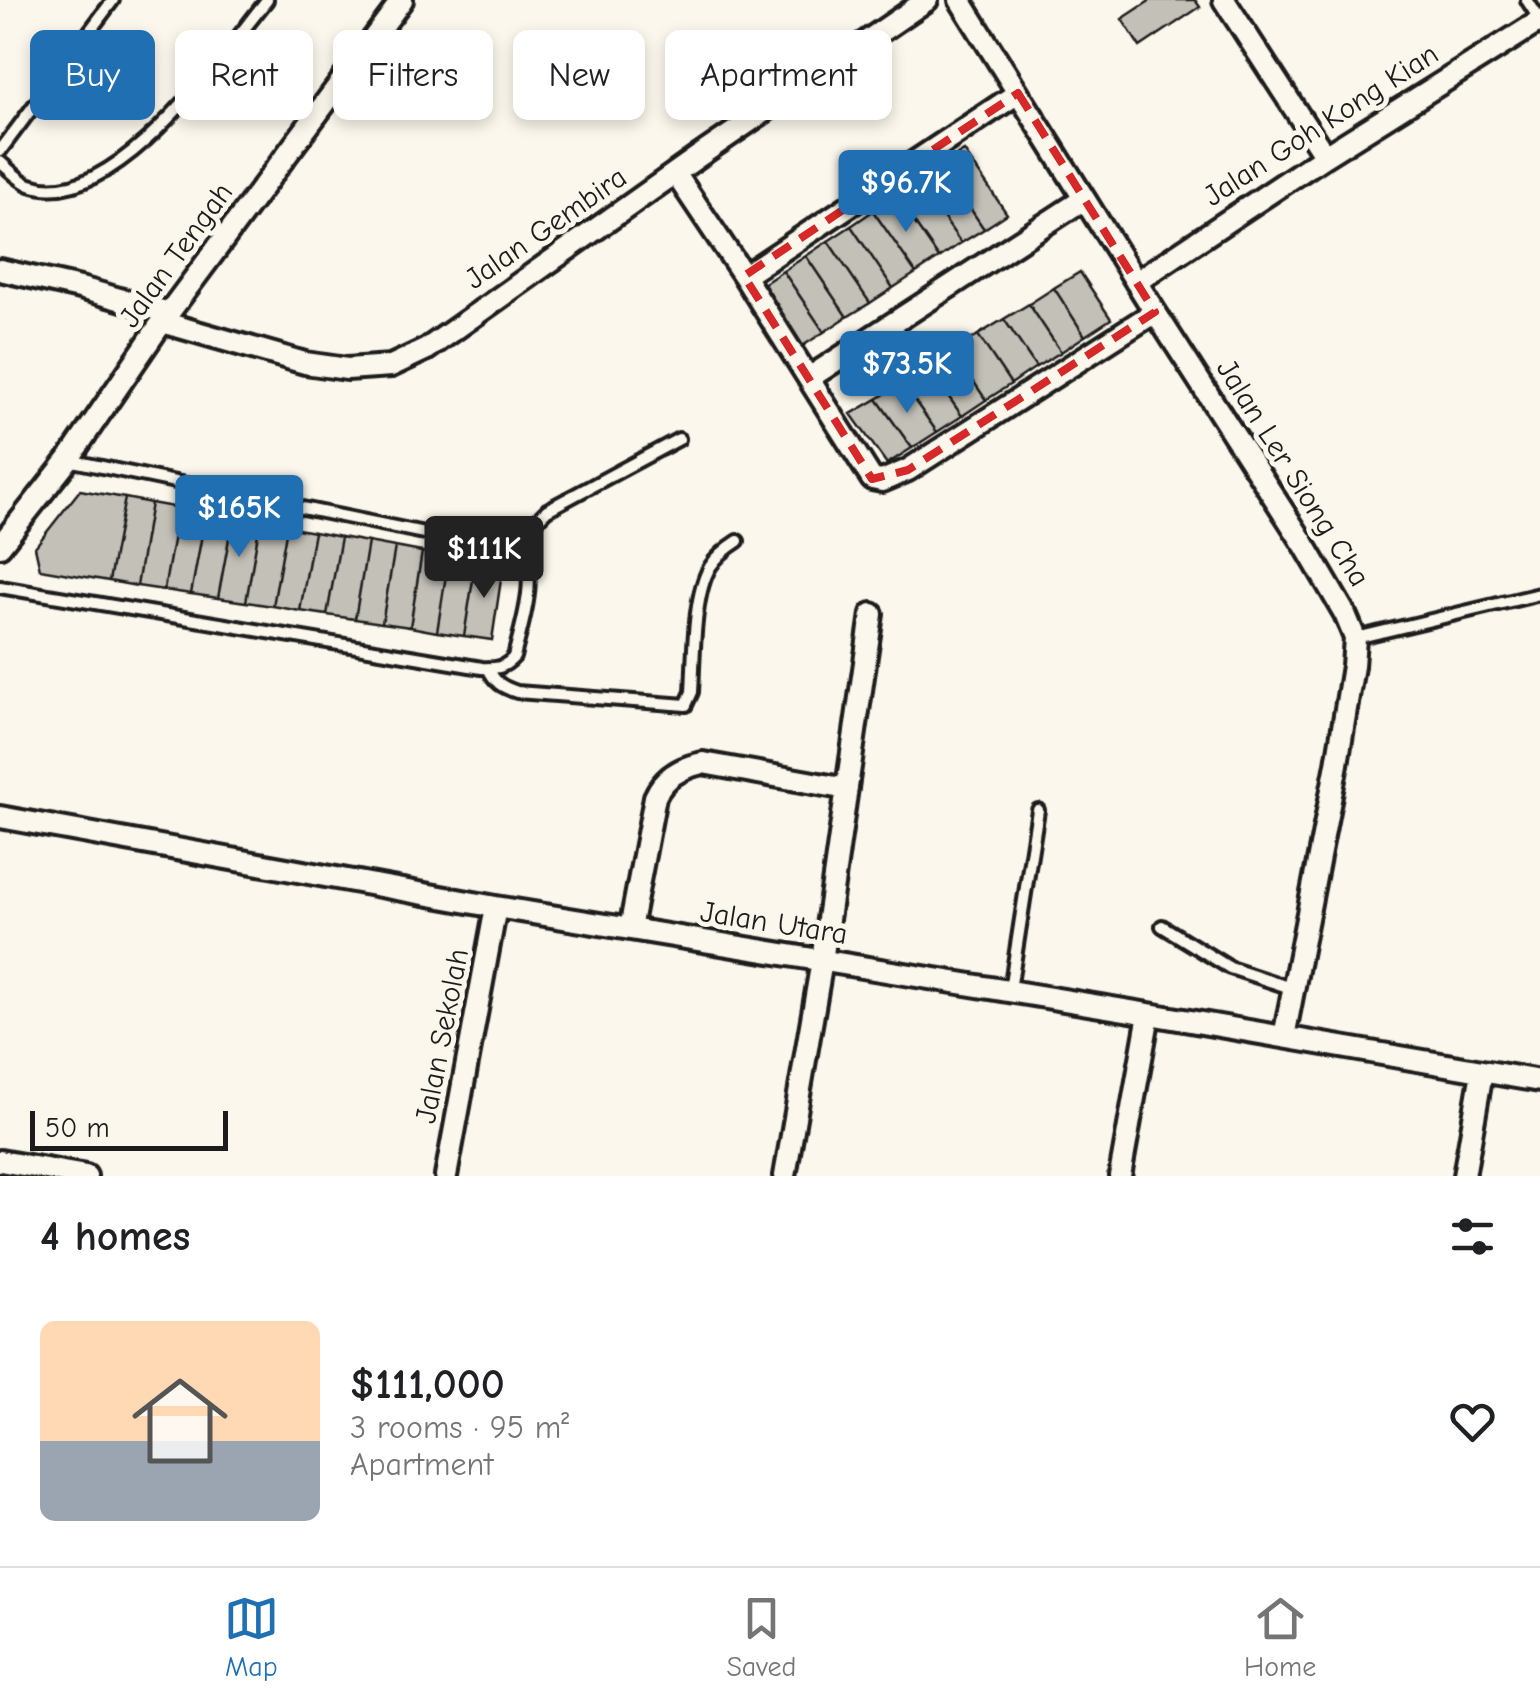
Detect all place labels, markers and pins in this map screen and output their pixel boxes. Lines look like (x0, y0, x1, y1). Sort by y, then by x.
pin: $96.7K (825, 150, 987, 235)
pin: $73.5K (826, 331, 988, 416)
pin: $165K (169, 475, 309, 560)
pin: $111K (414, 516, 554, 601)

